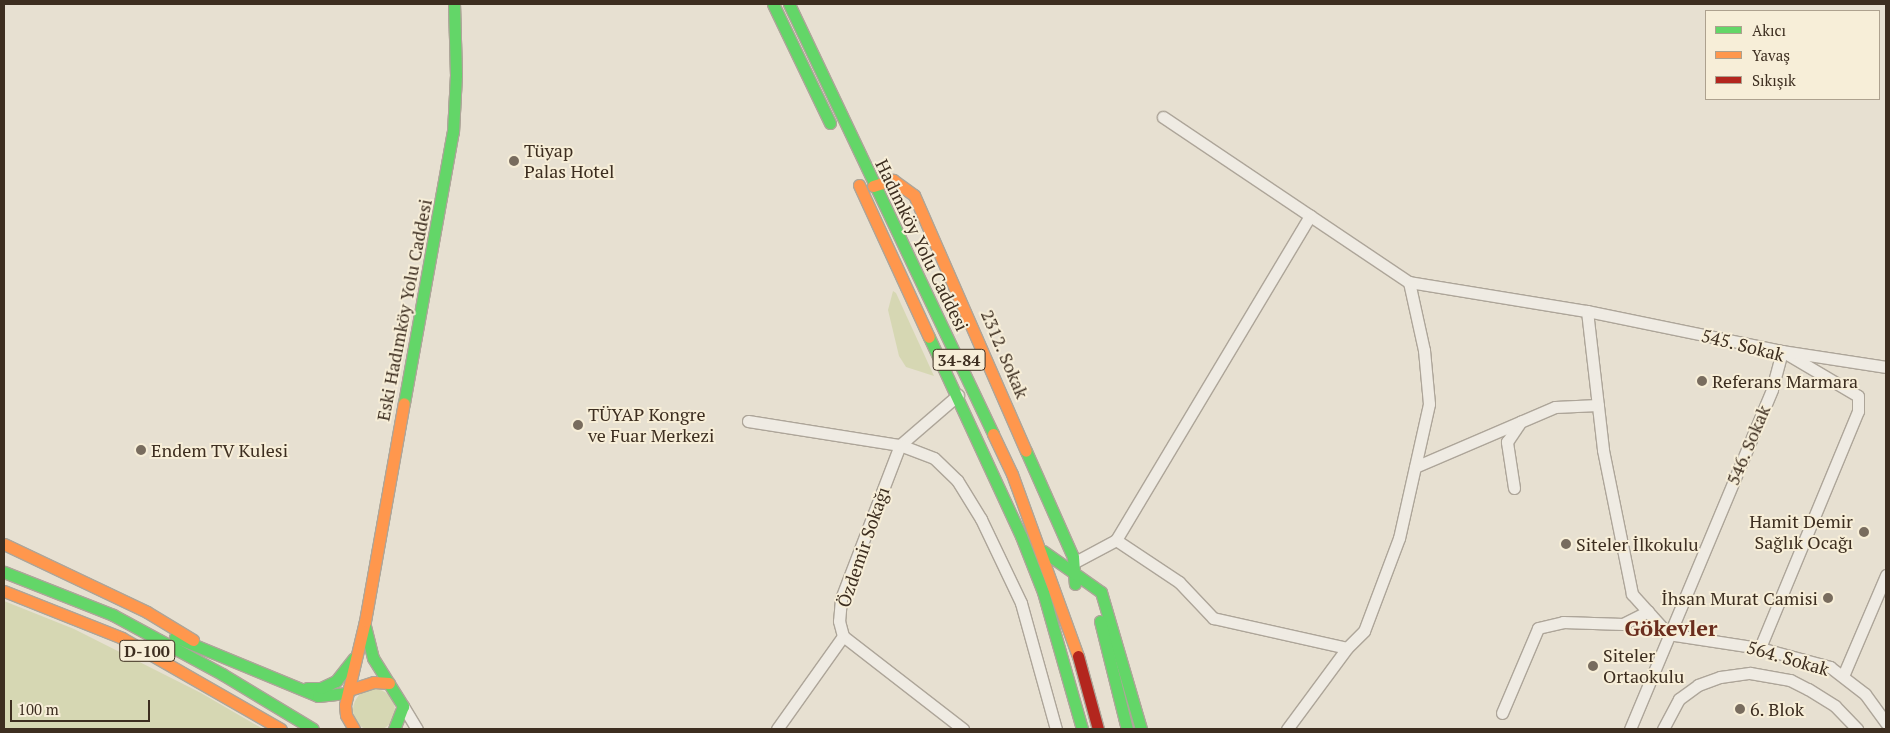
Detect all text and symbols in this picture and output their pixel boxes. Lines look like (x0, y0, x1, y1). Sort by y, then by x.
legend (1705, 10, 1880, 100)
text: Akıcı (1752, 20, 1786, 40)
text: Yavaş (1752, 45, 1790, 65)
text: Sıkışık (1752, 70, 1796, 90)
place label: Tüyap Palas Hotel (524, 140, 614, 182)
marker: Tüyap Palas Hotel (508, 155, 520, 167)
street label: Hadımköy Yolu Caddesi (871, 156, 973, 334)
street label: Eski Hadımköy Yolu Caddesi (372, 197, 436, 423)
street label: 2312. Sokak (976, 306, 1034, 402)
street label: 545. Sokak (1699, 324, 1787, 366)
road number: 34-84 (932, 346, 986, 374)
place label: Referans Marmara (1712, 370, 1858, 392)
marker: Referans Marmara (1696, 375, 1708, 387)
street label: 546. Sokak (1721, 401, 1775, 489)
place label: TÜYAP Kongre ve Fuar Merkezi (588, 404, 714, 446)
marker: TÜYAP Kongre ve Fuar Merkezi (572, 419, 584, 431)
place label: Endem TV Kulesi (151, 439, 289, 461)
marker: Endem TV Kulesi (135, 444, 147, 456)
street label: Özdemir Sokağı (832, 484, 894, 610)
place label: Hamit Demir Sağlık Ocağı (1749, 511, 1853, 554)
marker: Hamit Demir Sağlık Ocağı (1857, 525, 1871, 539)
place label: Siteler İlkokulu (1576, 533, 1699, 555)
marker: Siteler İlkokulu (1560, 538, 1572, 550)
place label: İhsan Murat Camisi (1661, 587, 1818, 609)
marker: İhsan Murat Camisi (1822, 592, 1834, 604)
district label: Gökevler (1624, 615, 1718, 641)
street label: 564. Sokak (1744, 636, 1832, 680)
road number: D-100 (118, 637, 176, 664)
place label: Siteler Ortaokulu (1603, 645, 1684, 688)
marker: Siteler Ortaokulu (1587, 660, 1599, 672)
scale bar (12, 690, 152, 722)
place label: 6. Blok (1750, 698, 1805, 720)
text: 100 m (18, 699, 59, 719)
marker: 6. Blok (1734, 703, 1746, 715)

